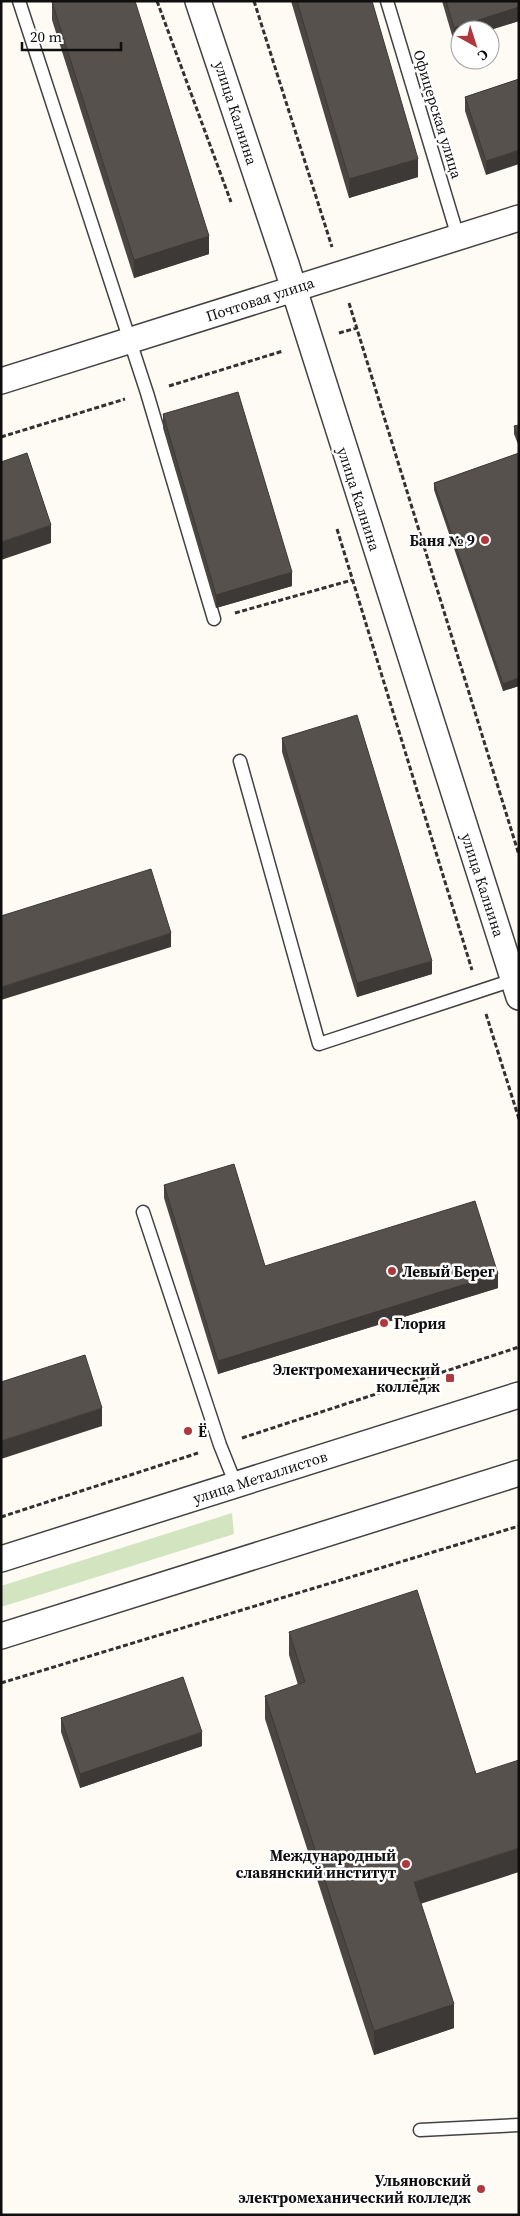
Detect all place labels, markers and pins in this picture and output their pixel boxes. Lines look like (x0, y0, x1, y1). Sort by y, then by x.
place label: Баня № 9 (409, 530, 475, 551)
marker: Баня № 9 (479, 534, 491, 546)
place label: Левый Берег (402, 1261, 495, 1282)
marker: Левый Берег (386, 1265, 398, 1277)
place label: Глория (394, 1313, 446, 1334)
marker: Глория (378, 1317, 390, 1329)
place label: Электромеханический колледж (273, 1359, 441, 1397)
marker: Электромеханический колледж (444, 1372, 456, 1384)
place label: Ё (198, 1421, 207, 1442)
marker: Ё (182, 1425, 194, 1437)
place label: Международный славянский институт (236, 1845, 397, 1883)
marker: Международный славянский институт (400, 1858, 412, 1870)
place label: Ульяновский электромеханический колледж (238, 2170, 472, 2208)
marker: Ульяновский электромеханический колледж (475, 2183, 487, 2195)

